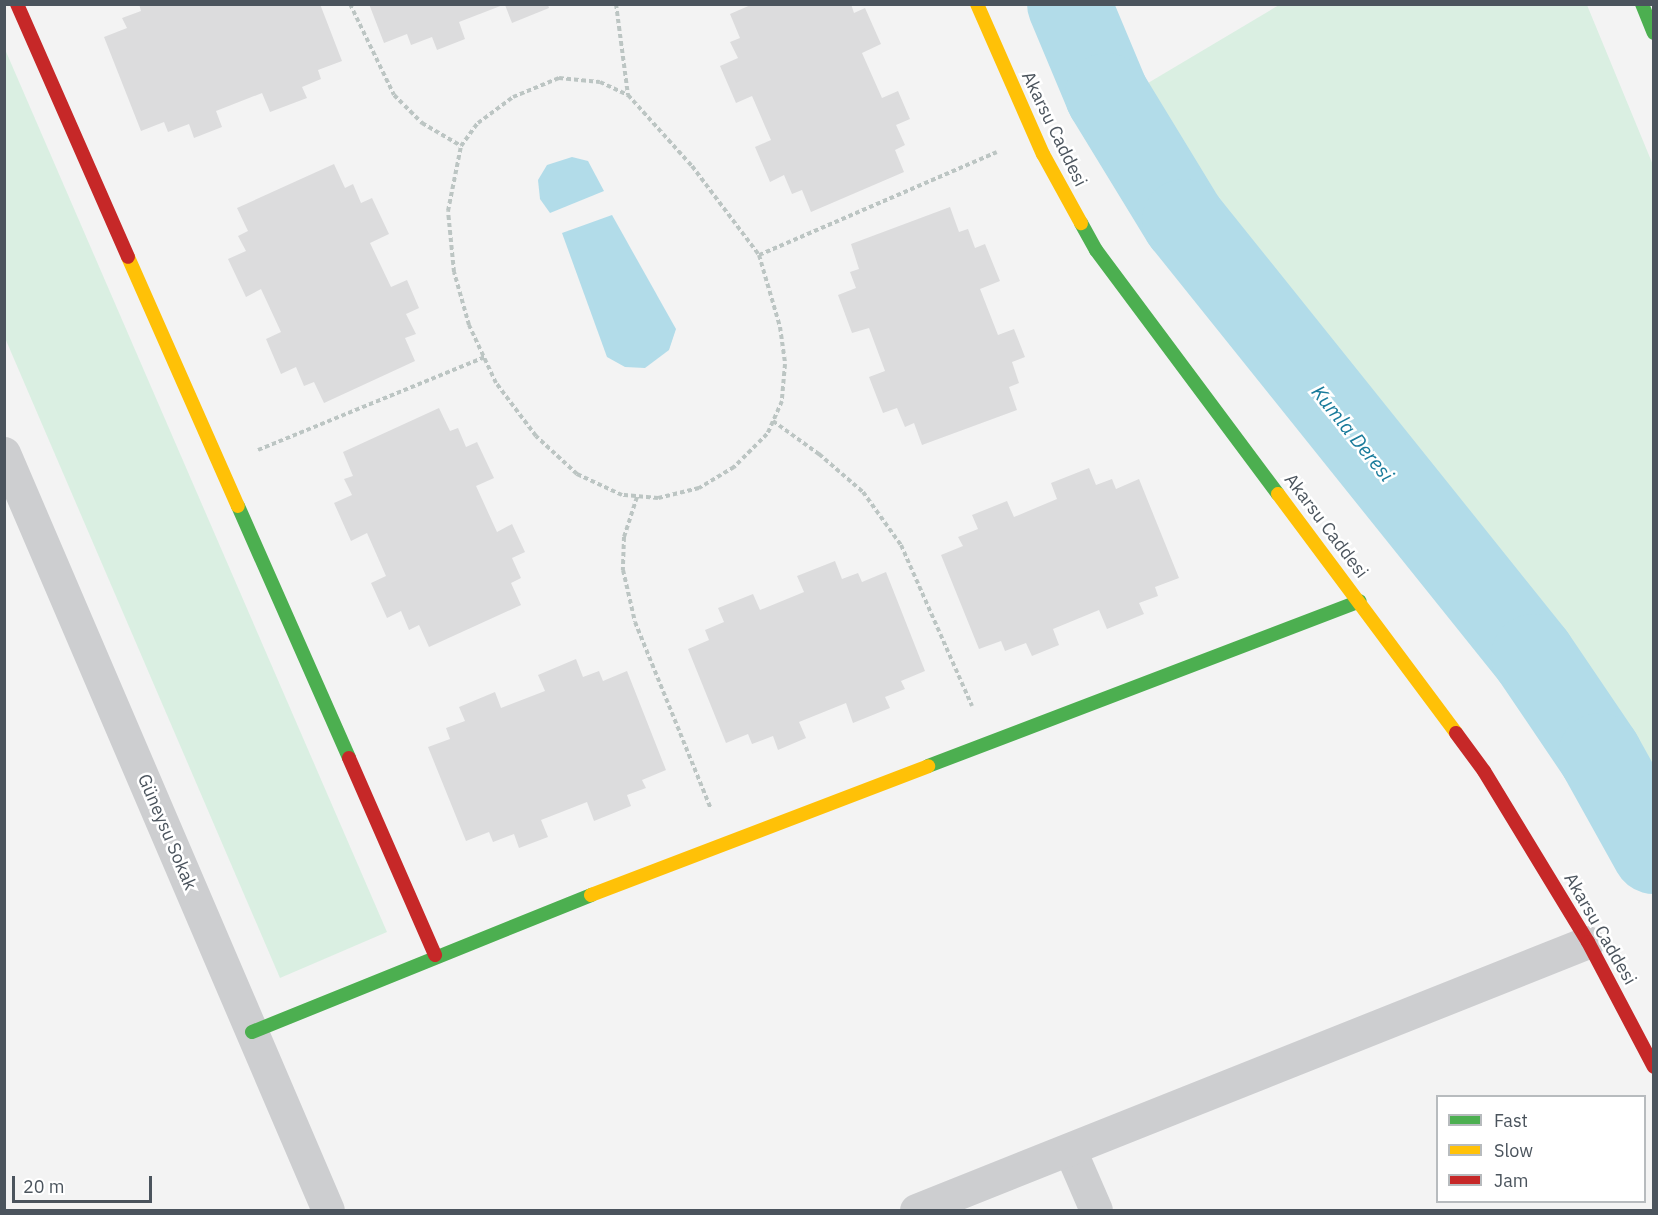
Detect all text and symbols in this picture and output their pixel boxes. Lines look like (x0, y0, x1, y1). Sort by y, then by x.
street label: Akarsu Caddesi (1017, 68, 1091, 190)
water label: Kumla Deresi (1307, 380, 1399, 486)
street label: Akarsu Caddesi (1280, 470, 1372, 582)
street label: Güneysu Sokak (133, 771, 201, 893)
street label: Akarsu Caddesi (1559, 869, 1641, 989)
legend (1436, 1095, 1646, 1203)
text: Fast (1494, 1109, 1528, 1132)
text: Slow (1494, 1139, 1533, 1162)
scale bar (15, 1164, 154, 1202)
text: Jam (1494, 1169, 1529, 1192)
text: 20 m (23, 1175, 65, 1198)

